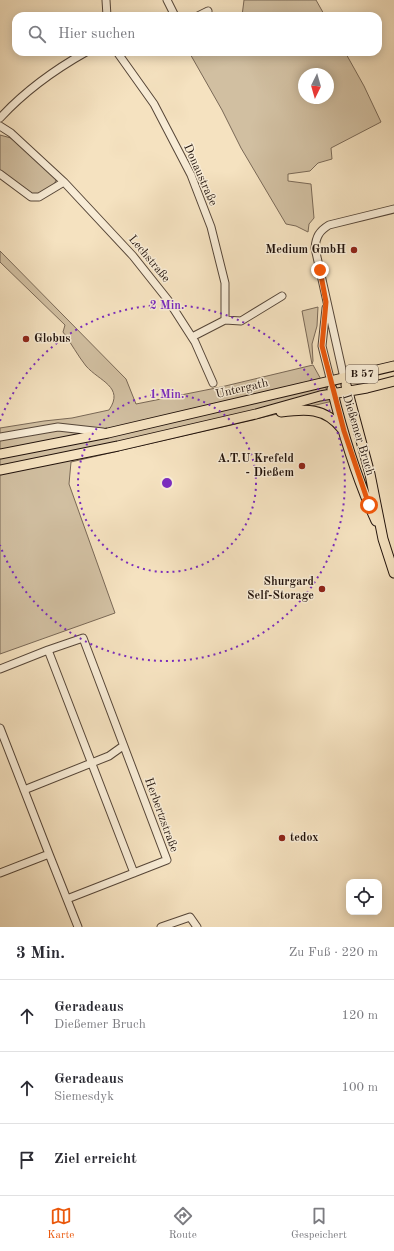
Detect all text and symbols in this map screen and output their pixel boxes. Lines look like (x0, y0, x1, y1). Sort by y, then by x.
search box (12, 12, 382, 56)
icon: search (26, 23, 48, 45)
text: Hier suchen (58, 27, 135, 42)
north arrow (298, 68, 334, 104)
street label: Donaustraße (181, 142, 219, 208)
street label: Lechstraße (126, 233, 172, 285)
place label: Medium GmbH (266, 244, 346, 256)
marker: Medium GmbH (349, 245, 359, 255)
route end (311, 261, 329, 279)
text: 2 Min. (150, 300, 184, 312)
place label: Globus (34, 333, 70, 345)
marker: Globus (21, 334, 31, 344)
road number: B 57 (346, 365, 378, 383)
street label: Untergath (215, 377, 270, 401)
text: 1 Min. (150, 389, 184, 401)
street label: Dießemer Bruch (340, 393, 376, 478)
place label: A.T.U Krefeld - Dießem (217, 453, 295, 479)
marker: A.T.U Krefeld - Dießem (297, 461, 307, 471)
centre of rings (160, 476, 174, 490)
route start (360, 496, 378, 514)
place label: Shurgard Self-Storage (247, 576, 315, 602)
marker: Shurgard Self-Storage (317, 584, 327, 594)
street label: Herbertzstraße (142, 776, 180, 854)
place label: tedox (290, 832, 318, 844)
marker: tedox (277, 833, 287, 843)
map controls (346, 879, 382, 915)
button: locate (346, 879, 382, 915)
text: 3 Min. (16, 945, 65, 962)
text: Zu Fuß · 220 m (289, 946, 378, 959)
text: Geradeaus (54, 1000, 123, 1015)
icon: ahead (16, 1005, 38, 1027)
text: 120 m (341, 1009, 378, 1022)
text: Dießemer Bruch (54, 1018, 146, 1031)
text: Geradeaus (54, 1072, 123, 1087)
icon: ahead (16, 1077, 38, 1099)
text: 100 m (341, 1081, 378, 1094)
text: Siemesdyk (54, 1090, 114, 1103)
icon: arrive (16, 1149, 38, 1171)
text: Ziel erreicht (54, 1152, 137, 1167)
tab: Karte (47, 1205, 74, 1243)
tab: Route (169, 1205, 197, 1243)
tab: Gespeichert (291, 1205, 347, 1243)

